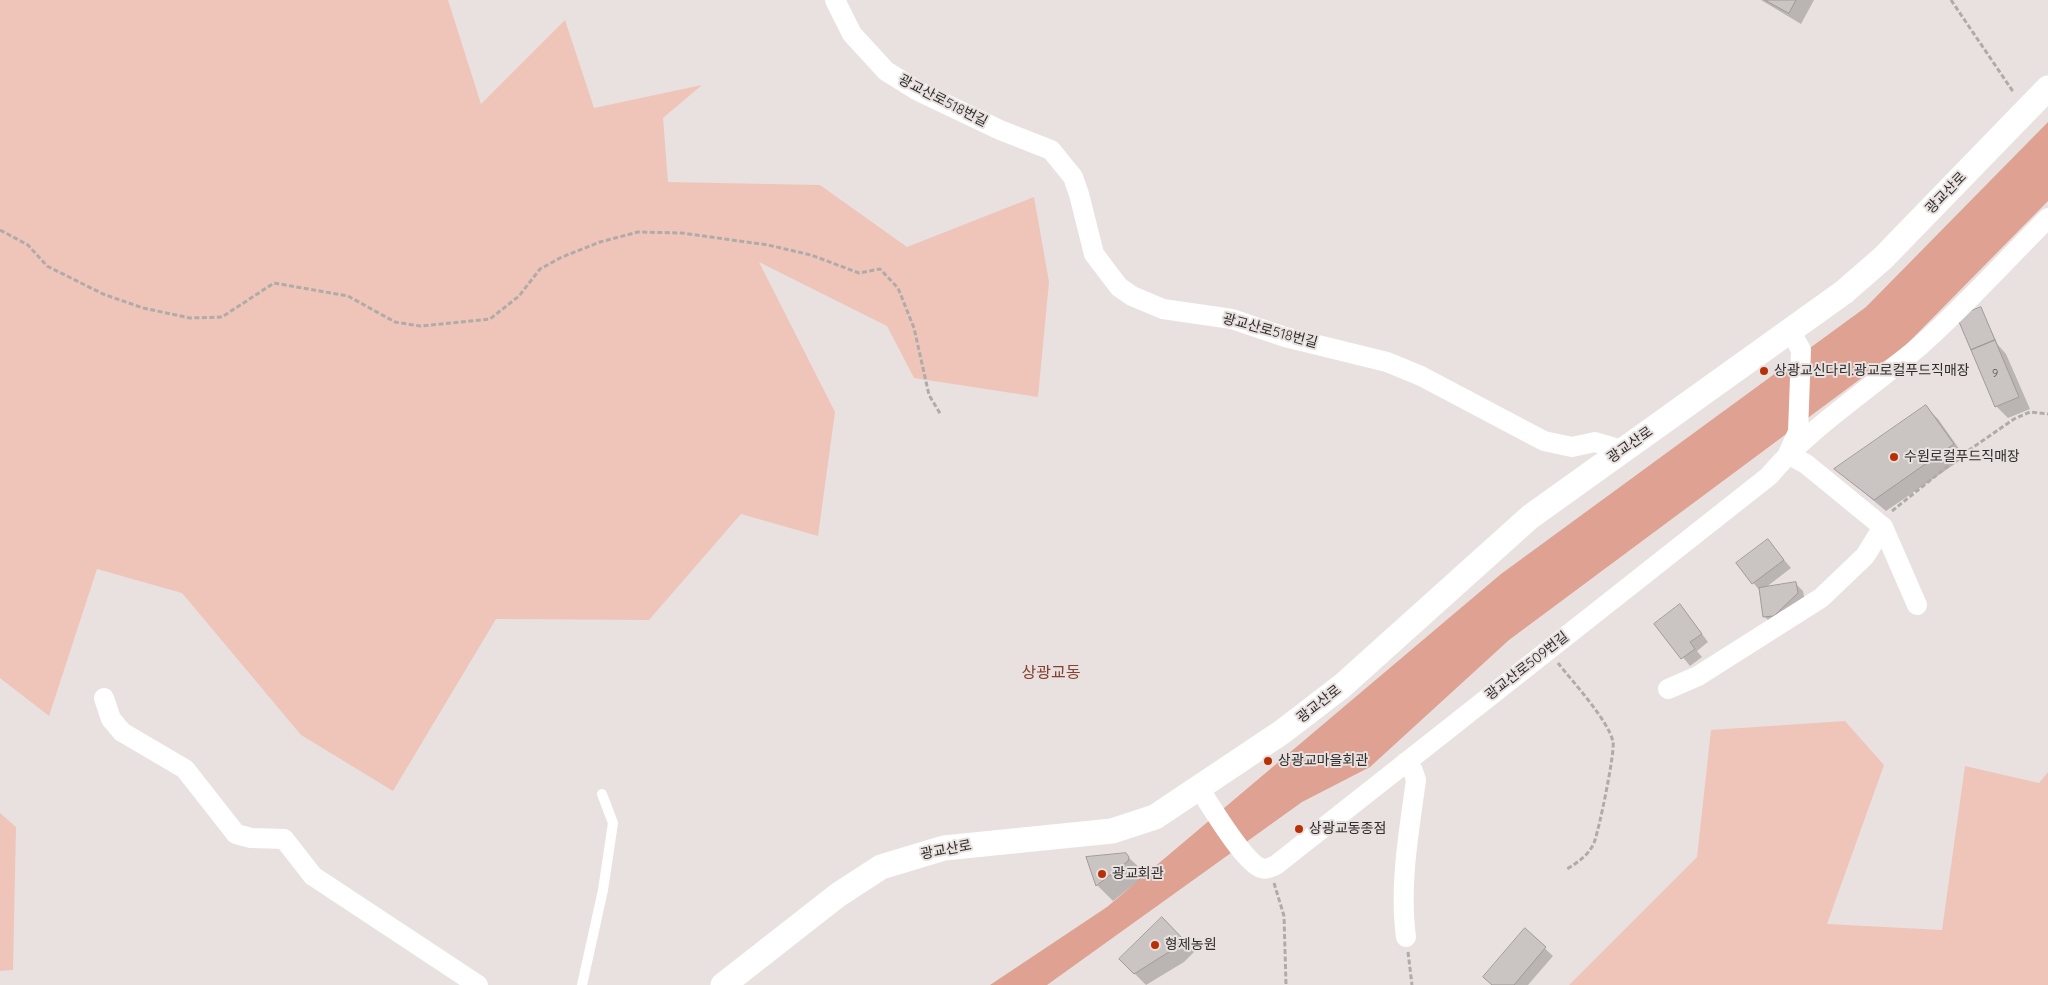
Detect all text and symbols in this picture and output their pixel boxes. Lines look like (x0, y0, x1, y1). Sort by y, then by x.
street label: 광교산로518번길 (896, 71, 990, 131)
street label: 광교산로 (1922, 169, 1970, 217)
street label: 광교산로518번길 (1221, 310, 1319, 352)
place label: 상광교신다리.광교로컬푸드직매장 (1774, 363, 1970, 379)
marker: 상광교신다리.광교로컬푸드직매장 (1758, 365, 1770, 377)
house number: 9 (1992, 367, 1998, 381)
street label: 광교산로 (1604, 423, 1656, 467)
place label: 수원로컬푸드직매장 (1904, 449, 2020, 465)
marker: 수원로컬푸드직매장 (1888, 451, 1900, 463)
street label: 광교산로509번길 (1482, 628, 1572, 704)
district label: 상광교동 (1022, 663, 1080, 683)
street label: 광교산로 (1294, 682, 1344, 726)
place label: 상광교마을회관 (1278, 753, 1368, 769)
marker: 상광교마을회관 (1262, 755, 1274, 767)
place label: 상광교동종점 (1309, 821, 1386, 837)
marker: 상광교동종점 (1293, 823, 1305, 835)
street label: 광교산로 (919, 837, 973, 863)
place label: 광교회관 (1112, 866, 1164, 882)
marker: 광교회관 (1096, 868, 1108, 880)
place label: 형제농원 (1165, 937, 1217, 953)
marker: 형제농원 (1149, 939, 1161, 951)

